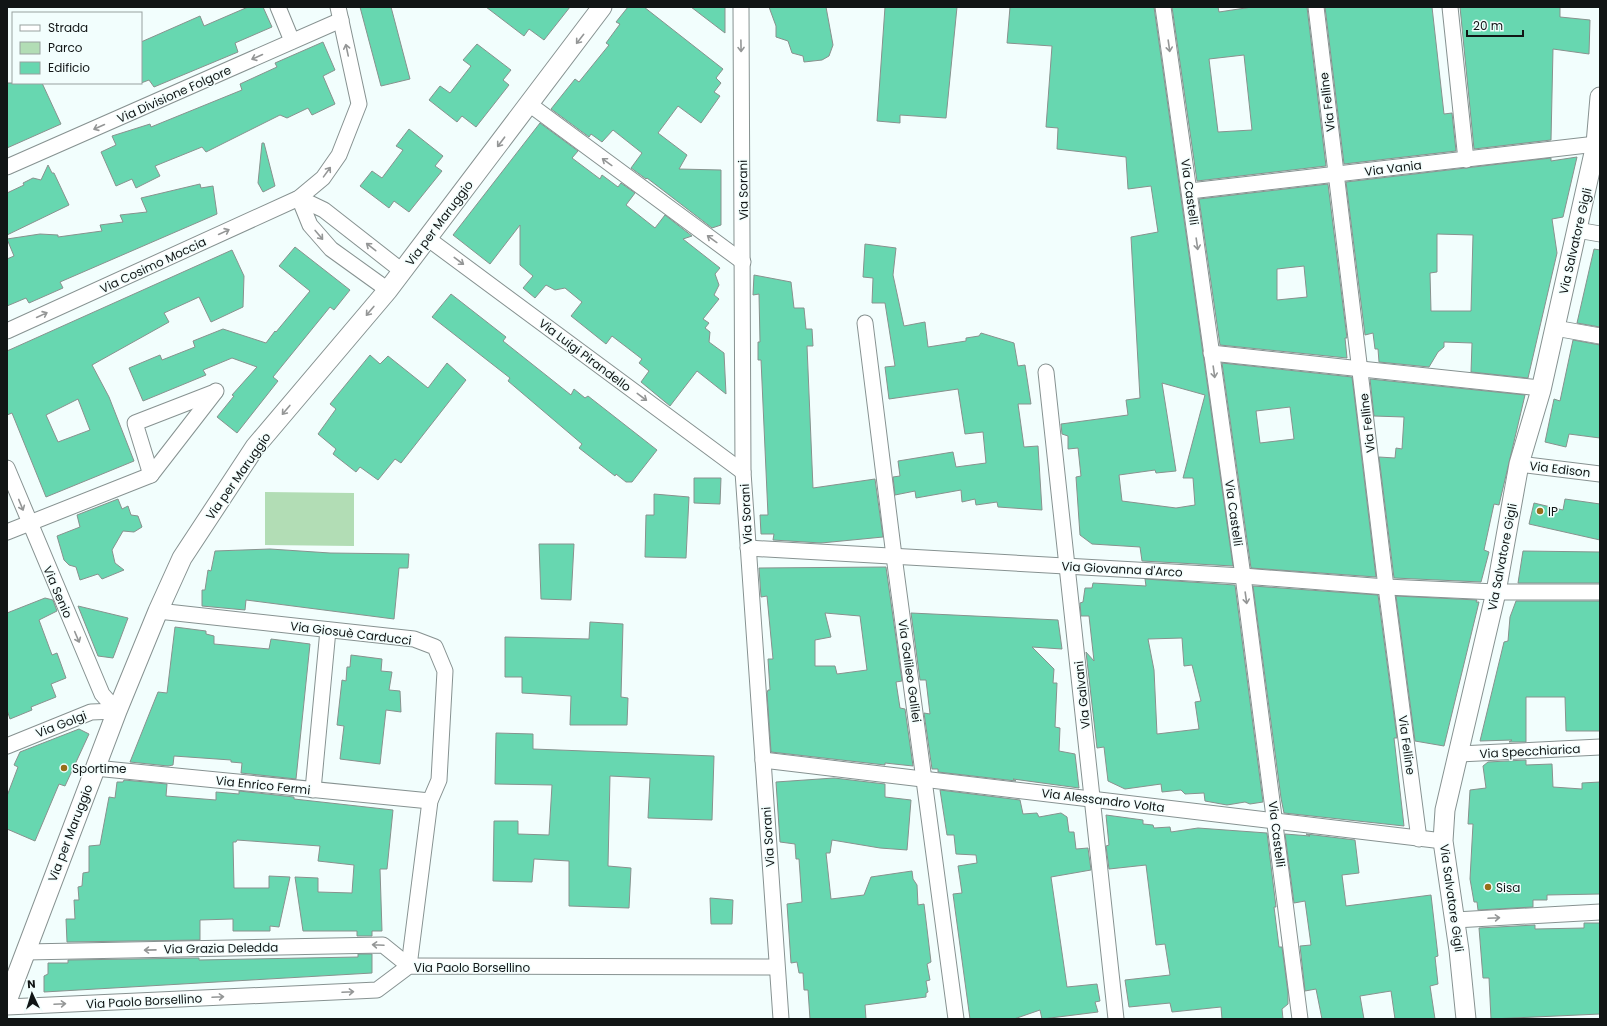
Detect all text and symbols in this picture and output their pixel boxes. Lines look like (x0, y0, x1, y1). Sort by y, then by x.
legend (12, 12, 142, 84)
scale bar (1467, 12, 1523, 38)
text: 20 m (1473, 17, 1503, 34)
text: Strada (48, 19, 88, 36)
one-way arrow (575, 33, 584, 44)
text: Parco (48, 39, 83, 56)
one-way arrow (737, 39, 745, 52)
one-way arrow (1165, 39, 1173, 52)
one-way arrow (343, 44, 351, 57)
one-way arrow (251, 54, 263, 61)
text: Edificio (48, 59, 90, 76)
street label: Via Divisione Folgore (114, 61, 234, 127)
street label: Via Felline (1315, 71, 1339, 133)
one-way arrow (94, 123, 106, 131)
one-way arrow (496, 136, 505, 147)
street label: Via Vania (1363, 156, 1423, 180)
one-way arrow (602, 158, 613, 166)
street label: Via Castelli (1177, 158, 1203, 226)
street label: Via Sorani (734, 160, 752, 220)
one-way arrow (323, 166, 331, 177)
street label: Via per Maruggio (401, 176, 477, 269)
street label: Via Salvatore Gigli (1554, 186, 1596, 296)
one-way arrow (218, 228, 230, 235)
one-way arrow (315, 230, 324, 241)
street label: Via Cosimo Moccia (97, 233, 209, 297)
one-way arrow (706, 235, 717, 243)
one-way arrow (1193, 237, 1201, 250)
one-way arrow (366, 243, 377, 251)
one-way arrow (453, 257, 464, 265)
one-way arrow (365, 306, 374, 316)
one-way arrow (36, 311, 48, 318)
street label: Via Luigi Pirandello (535, 315, 635, 396)
one-way arrow (1210, 365, 1218, 378)
street label: Via Felline (1355, 392, 1379, 454)
one-way arrow (636, 393, 647, 401)
one-way arrow (282, 405, 291, 416)
street label: Via per Maruggio (201, 429, 275, 523)
street label: Via Edison (1529, 457, 1591, 481)
street label: Via Castelli (1221, 479, 1247, 547)
street label: Via Sorani (736, 483, 756, 545)
one-way arrow (18, 498, 26, 510)
street label: Via Salvatore Gigli (1483, 502, 1521, 612)
place label: IP (1548, 503, 1558, 520)
marker: IP (1535, 506, 1545, 516)
street label: Via Giovanna d'Arco (1061, 557, 1183, 581)
street label: Via Senio (39, 563, 77, 621)
one-way arrow (1242, 591, 1250, 604)
street label: Via Giosuè Carducci (289, 617, 413, 649)
street label: Via Galileo Galilei (894, 618, 926, 724)
one-way arrow (74, 631, 82, 643)
street label: Via Galvani (1070, 660, 1094, 730)
street label: Via Golgi (33, 706, 89, 742)
street label: Via Felline (1394, 714, 1420, 776)
street label: Via Specchiarica (1479, 740, 1581, 762)
place label: Sportime (72, 760, 126, 777)
marker: Sportime (59, 763, 69, 773)
street label: Via Enrico Fermi (215, 772, 311, 798)
street label: Via per Maruggio (44, 782, 97, 884)
street label: Via Alessandro Volta (1040, 784, 1166, 816)
street label: Via Castelli (1264, 800, 1290, 868)
street label: Via Sorani (757, 806, 779, 868)
street label: Via Salvatore Gigli (1436, 843, 1468, 953)
place label: Sisa (1496, 879, 1520, 896)
marker: Sisa (1483, 882, 1493, 892)
one-way arrow (1487, 915, 1500, 922)
street label: Via Grazia Deledda (164, 939, 278, 957)
one-way arrow (371, 942, 384, 949)
one-way arrow (144, 946, 157, 953)
street label: Via Paolo Borsellino (414, 959, 531, 976)
north arrow (12, 974, 52, 1014)
text: N (27, 976, 36, 992)
one-way arrow (341, 988, 354, 995)
street label: Via Paolo Borsellino (85, 989, 203, 1013)
one-way arrow (211, 994, 224, 1001)
one-way arrow (53, 1001, 66, 1008)

